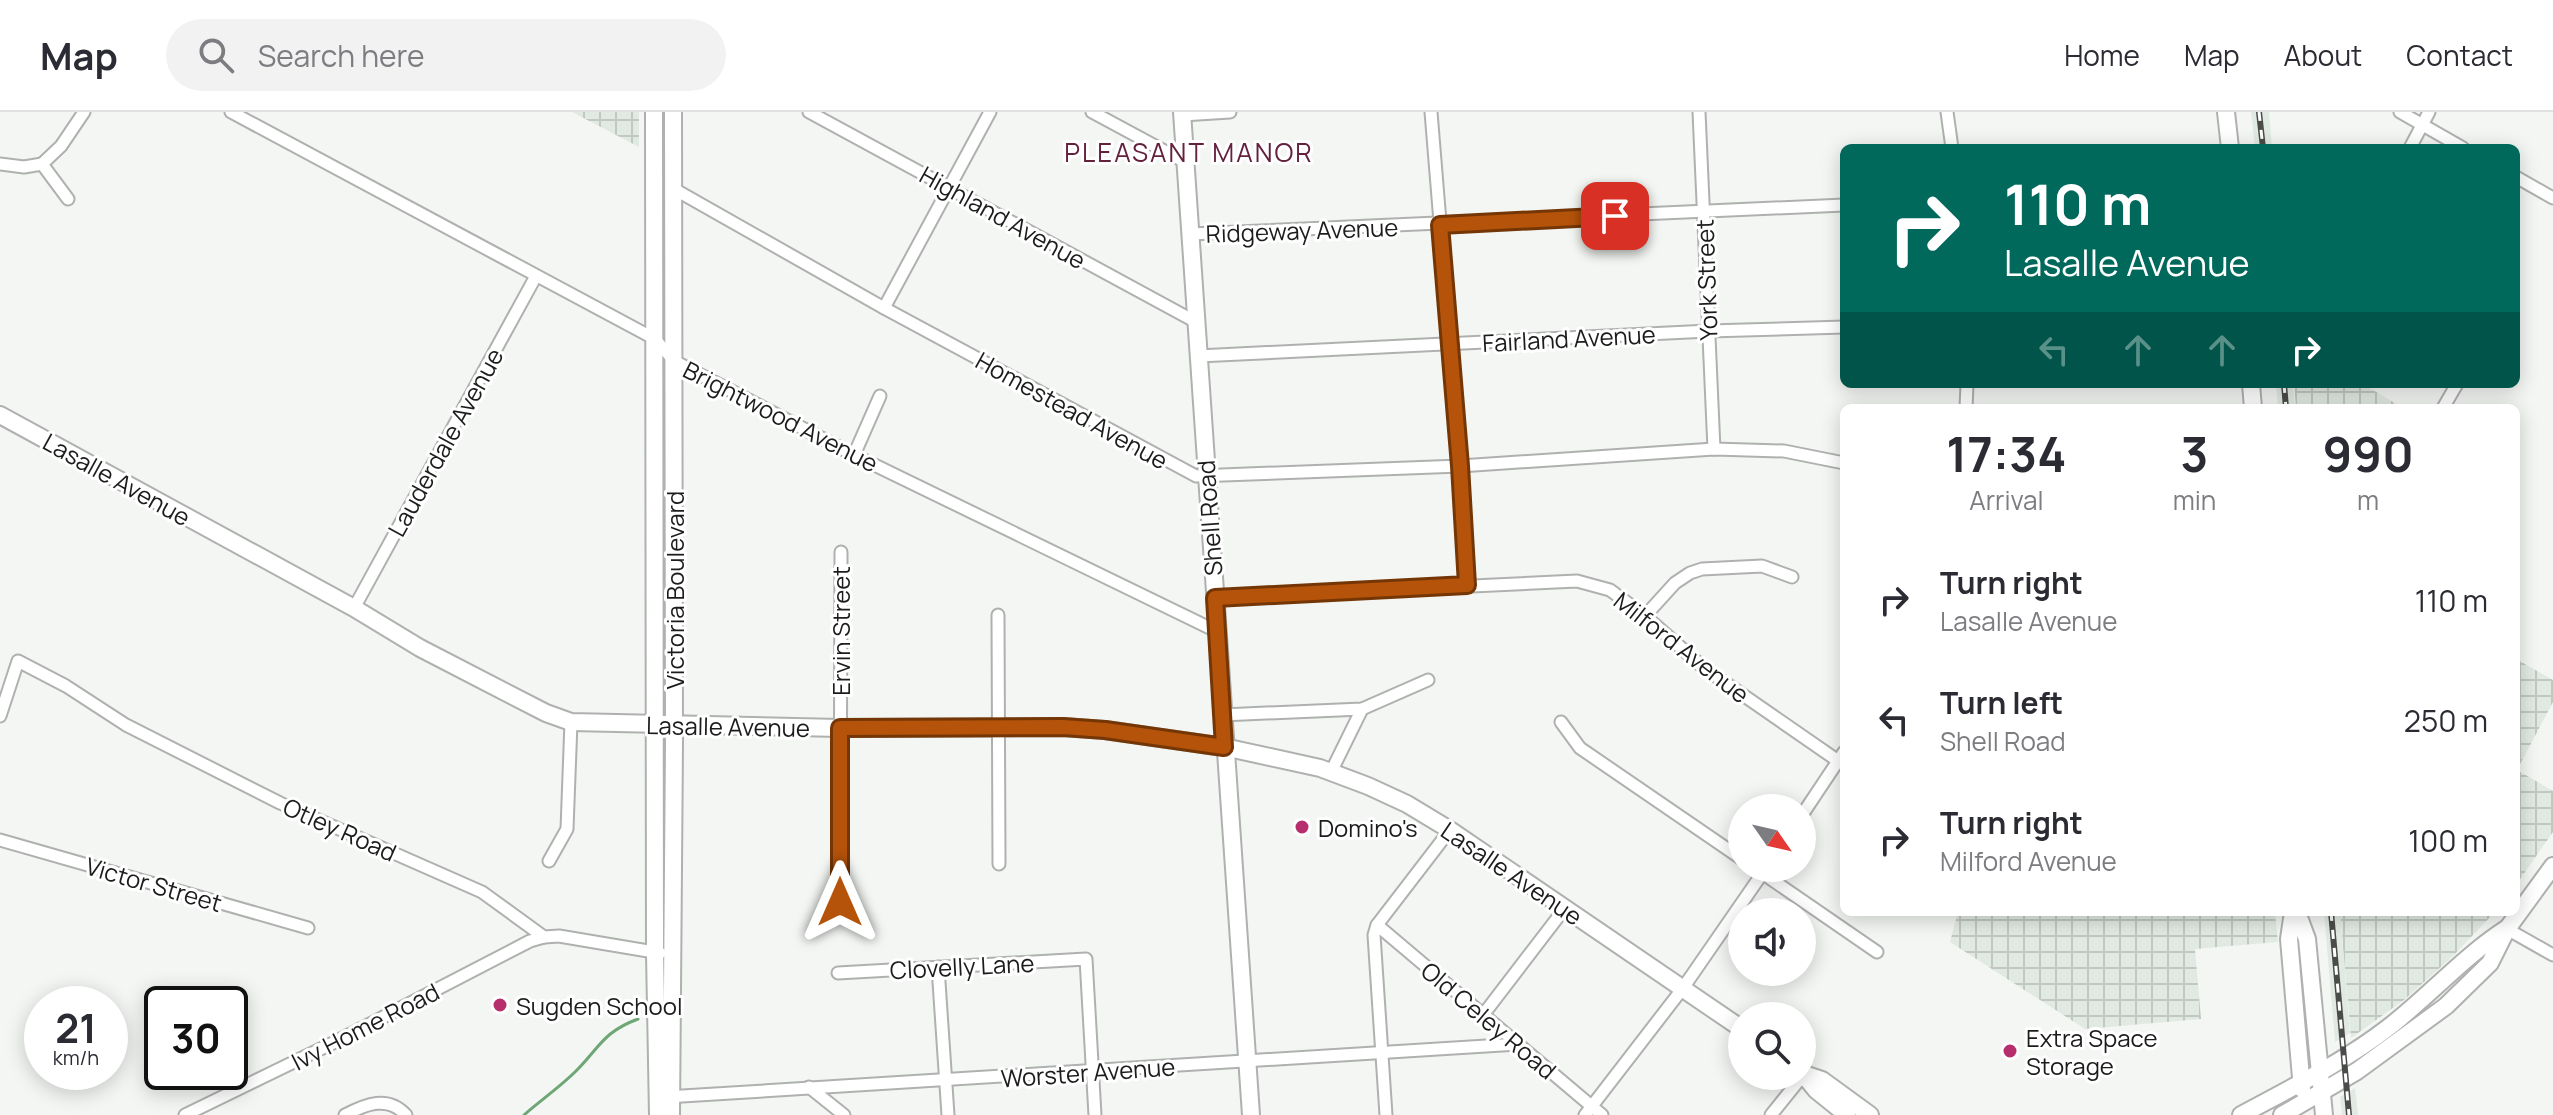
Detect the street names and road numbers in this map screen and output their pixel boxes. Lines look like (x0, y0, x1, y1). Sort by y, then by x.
street label: Highland Avenue (914, 158, 1092, 276)
street label: Ridgeway Avenue (1205, 210, 1399, 250)
street label: York Street (1687, 219, 1725, 341)
street label: Fairland Avenue (1482, 317, 1656, 359)
street label: Lauderdale Avenue (380, 342, 510, 542)
street label: Homestead Avenue (970, 343, 1174, 477)
street label: Brightwood Avenue (678, 353, 884, 479)
street label: Lasalle Avenue (37, 425, 197, 533)
street label: Shell Road (1188, 459, 1230, 577)
street label: Victoria Boulevard (658, 491, 691, 689)
street label: Ervin Street (824, 566, 857, 696)
street label: Milford Avenue (1608, 584, 1756, 710)
street label: Lasalle Avenue (646, 708, 810, 744)
street label: Otley Road (278, 789, 402, 869)
street label: Lasalle Avenue (1435, 814, 1589, 932)
street label: Victor Street (82, 849, 226, 919)
street label: Clovelly Lane (889, 946, 1035, 986)
street label: Old Celey Road (1414, 954, 1564, 1086)
street label: Ivy Home Road (285, 975, 445, 1077)
street label: Worster Avenue (1000, 1049, 1176, 1095)

